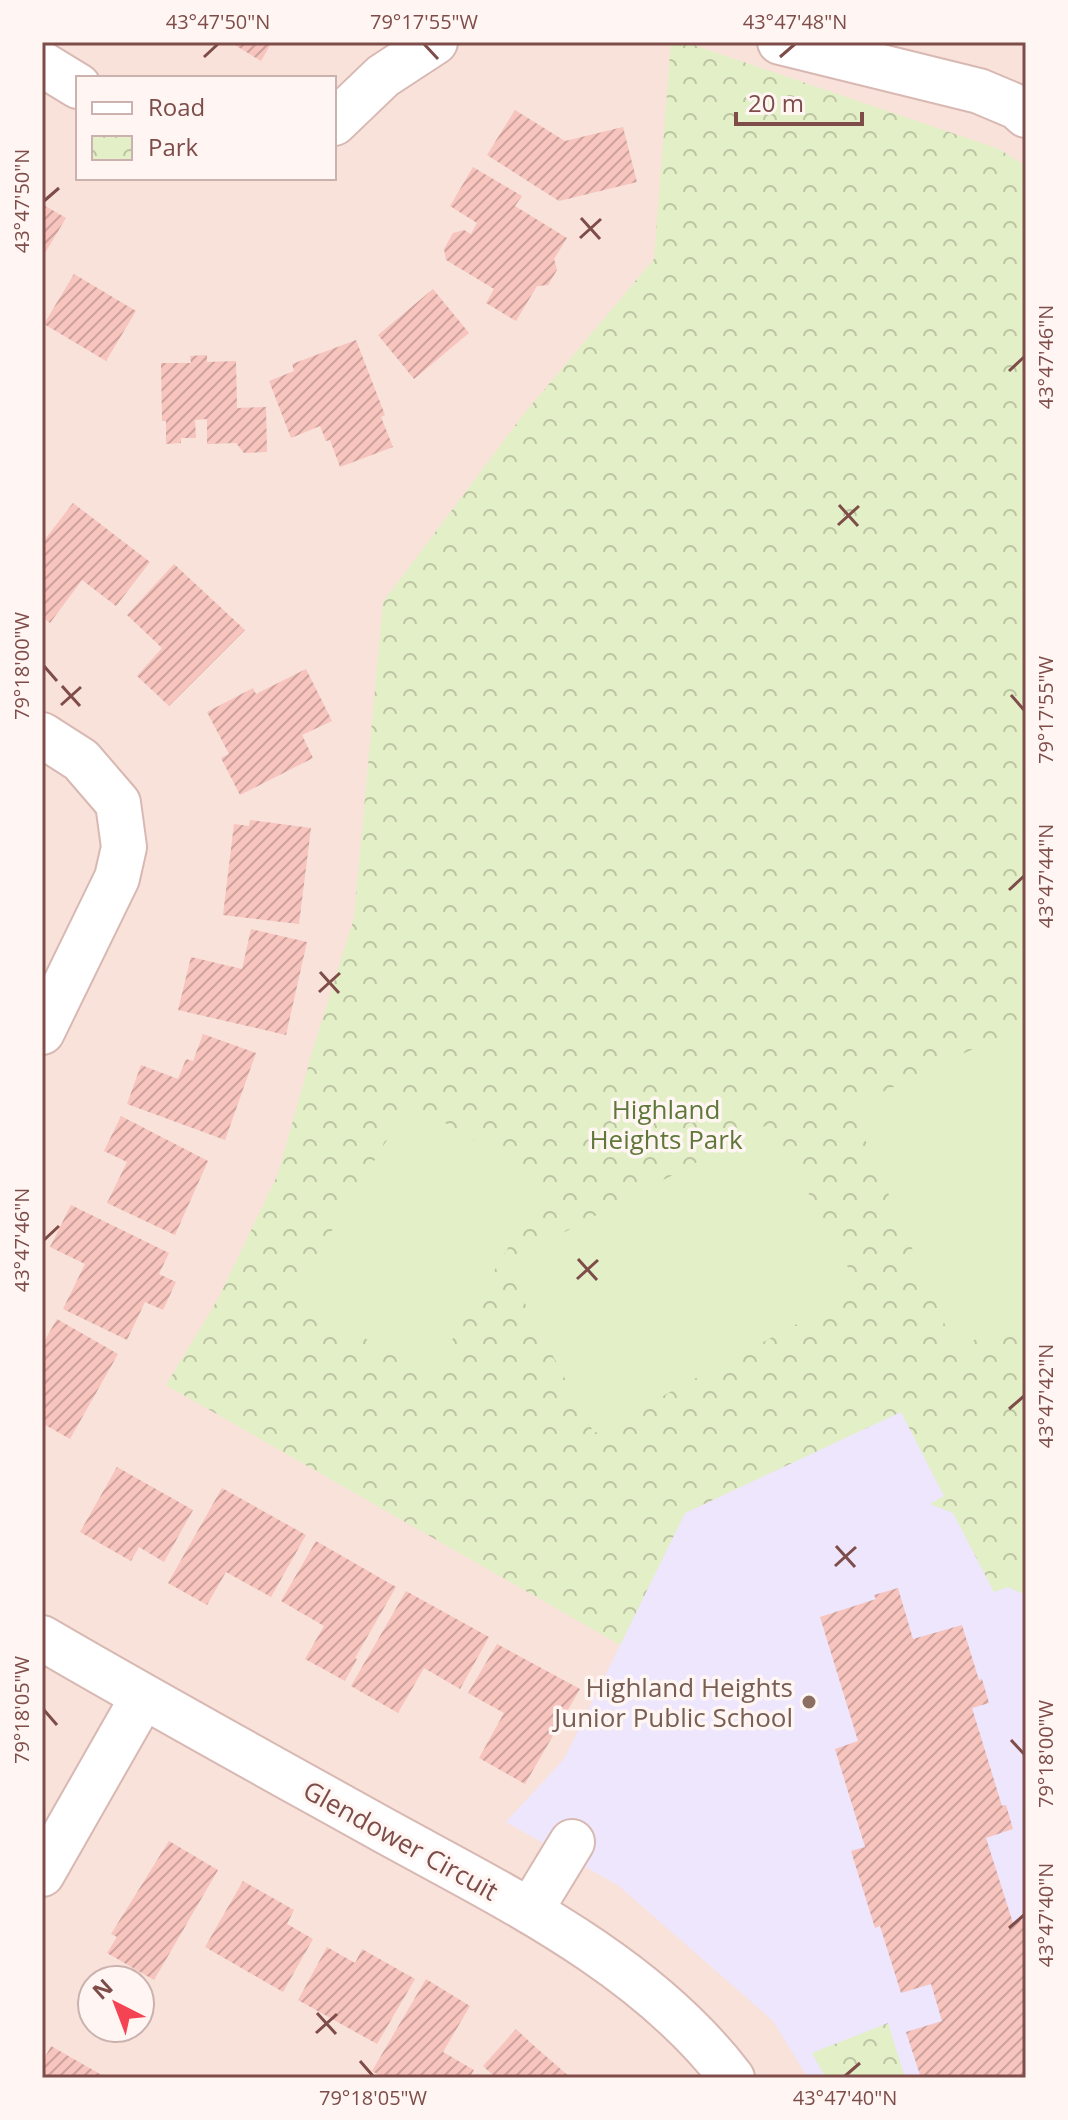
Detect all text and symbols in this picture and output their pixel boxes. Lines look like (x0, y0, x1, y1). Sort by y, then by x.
text: 43°47'50"N (166, 8, 270, 35)
text: 79°17'55"W (370, 8, 479, 35)
text: 43°47'48"N (743, 8, 847, 35)
legend (76, 76, 336, 180)
scale bar (736, 76, 862, 126)
text: 20 m (748, 86, 804, 119)
text: Road (148, 90, 205, 123)
text: Park (148, 130, 199, 163)
text: 43°47'50"N (8, 149, 35, 253)
text: 43°47'46"N (1032, 305, 1059, 409)
text: 79°18'00"W (8, 611, 35, 720)
text: 79°17'55"W (1032, 655, 1059, 764)
text: 43°47'44"N (1032, 824, 1059, 928)
park label: Highland Heights Park (589, 1091, 743, 1157)
text: 43°47'46"N (8, 1188, 35, 1292)
text: 43°47'42"N (1032, 1344, 1059, 1448)
text: 79°18'05"W (8, 1655, 35, 1764)
place label: Highland Heights Junior Public School (551, 1669, 793, 1735)
marker: Highland Heights Junior Public School (800, 1693, 818, 1711)
text: 79°18'00"W (1032, 1699, 1059, 1808)
street label: Glendower Circuit (297, 1772, 505, 1908)
text: 43°47'40"N (1032, 1863, 1059, 1967)
north arrow (76, 1964, 156, 2044)
text: N (85, 1971, 119, 2006)
text: 79°18'05"W (319, 2084, 428, 2111)
text: 43°47'40"N (793, 2084, 897, 2111)

